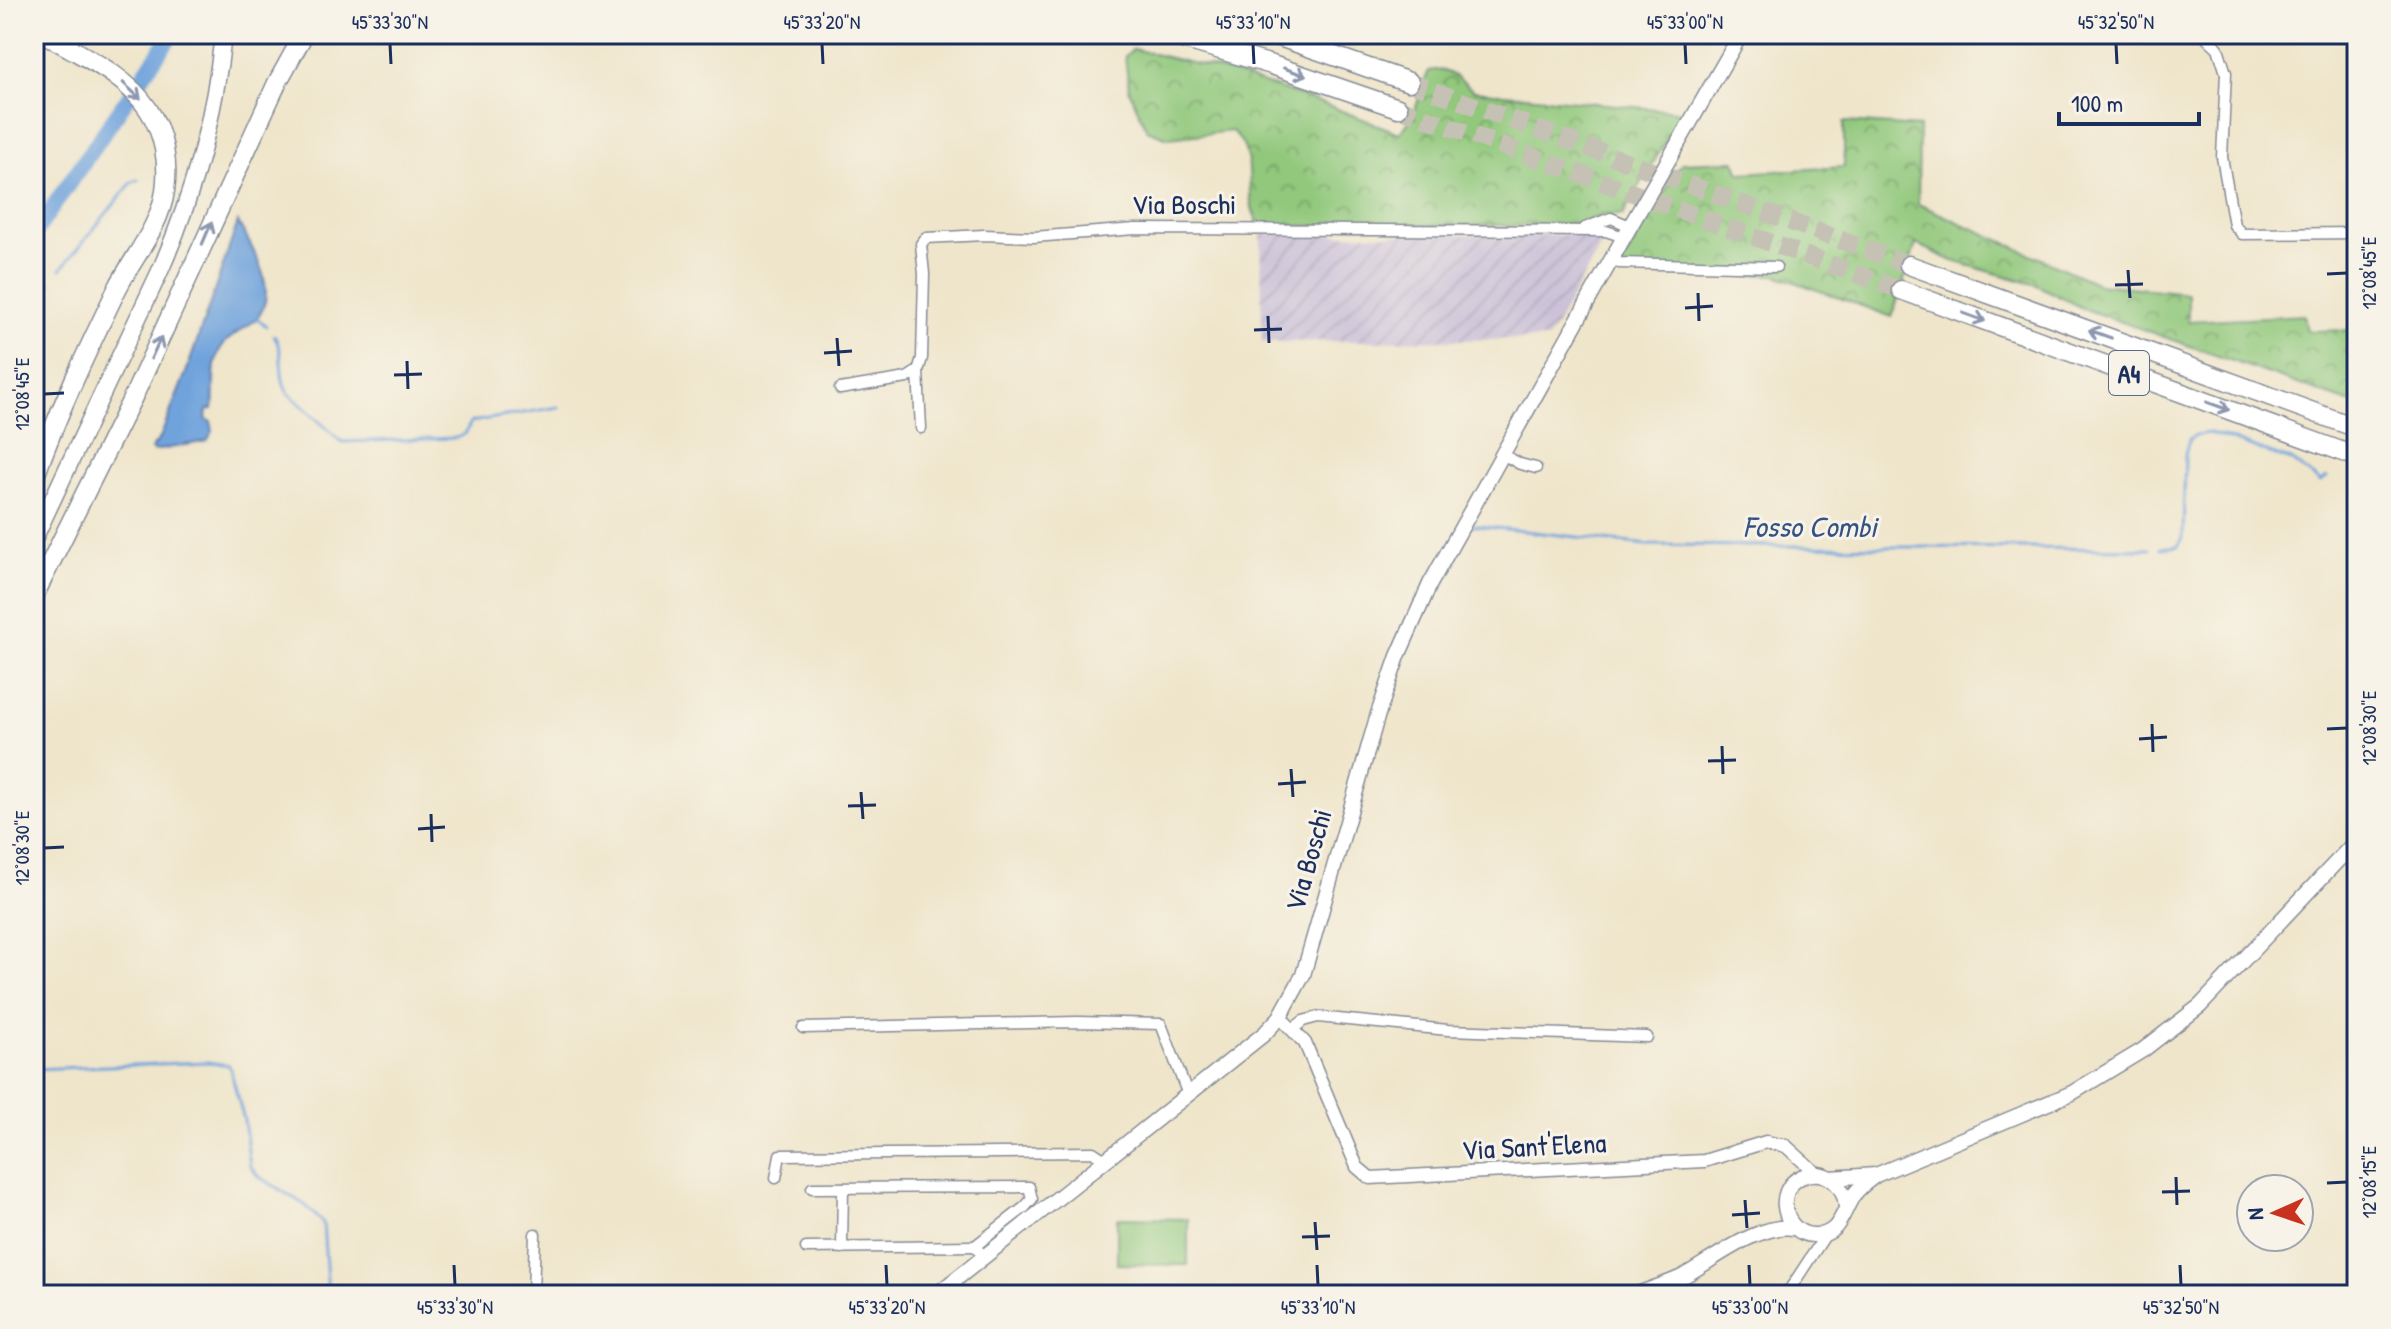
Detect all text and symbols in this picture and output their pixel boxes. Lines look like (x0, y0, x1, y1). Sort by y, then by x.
text: 45°33'30"N (352, 8, 428, 35)
text: 45°33'20"N (784, 8, 860, 35)
text: 45°33'10"N (1216, 8, 1290, 35)
text: 45°33'00"N (1647, 8, 1723, 35)
text: 45°32'50"N (2078, 8, 2154, 35)
one-way arrow (1282, 66, 1307, 81)
scale bar (2059, 76, 2199, 126)
one-way arrow (121, 82, 141, 100)
text: 100 m (2071, 87, 2123, 119)
street label: Via Boschi (1132, 185, 1236, 223)
one-way arrow (201, 221, 216, 245)
text: 12°08'45"E (2355, 236, 2382, 310)
one-way arrow (1961, 311, 1986, 325)
one-way arrow (2088, 326, 2112, 340)
one-way arrow (149, 336, 164, 360)
road number: A4 (2109, 351, 2149, 395)
text: 12°08'45"E (8, 357, 35, 431)
one-way arrow (2205, 400, 2230, 414)
water label: Fosso Combi (1743, 506, 1880, 546)
text: 12°08'30"E (2355, 690, 2382, 765)
street label: Via Boschi (1275, 804, 1341, 916)
text: 12°08'30"E (8, 810, 35, 885)
street label: Via Sant'Elena (1461, 1123, 1607, 1169)
text: 12°08'15"E (2355, 1145, 2382, 1218)
north arrow (2235, 1173, 2315, 1253)
text: N (2240, 1207, 2270, 1221)
text: 45°33'30"N (417, 1293, 493, 1320)
text: 45°33'20"N (849, 1293, 925, 1320)
text: 45°33'10"N (1281, 1293, 1355, 1320)
text: 45°33'00"N (1712, 1293, 1788, 1320)
text: 45°32'50"N (2143, 1293, 2219, 1320)

